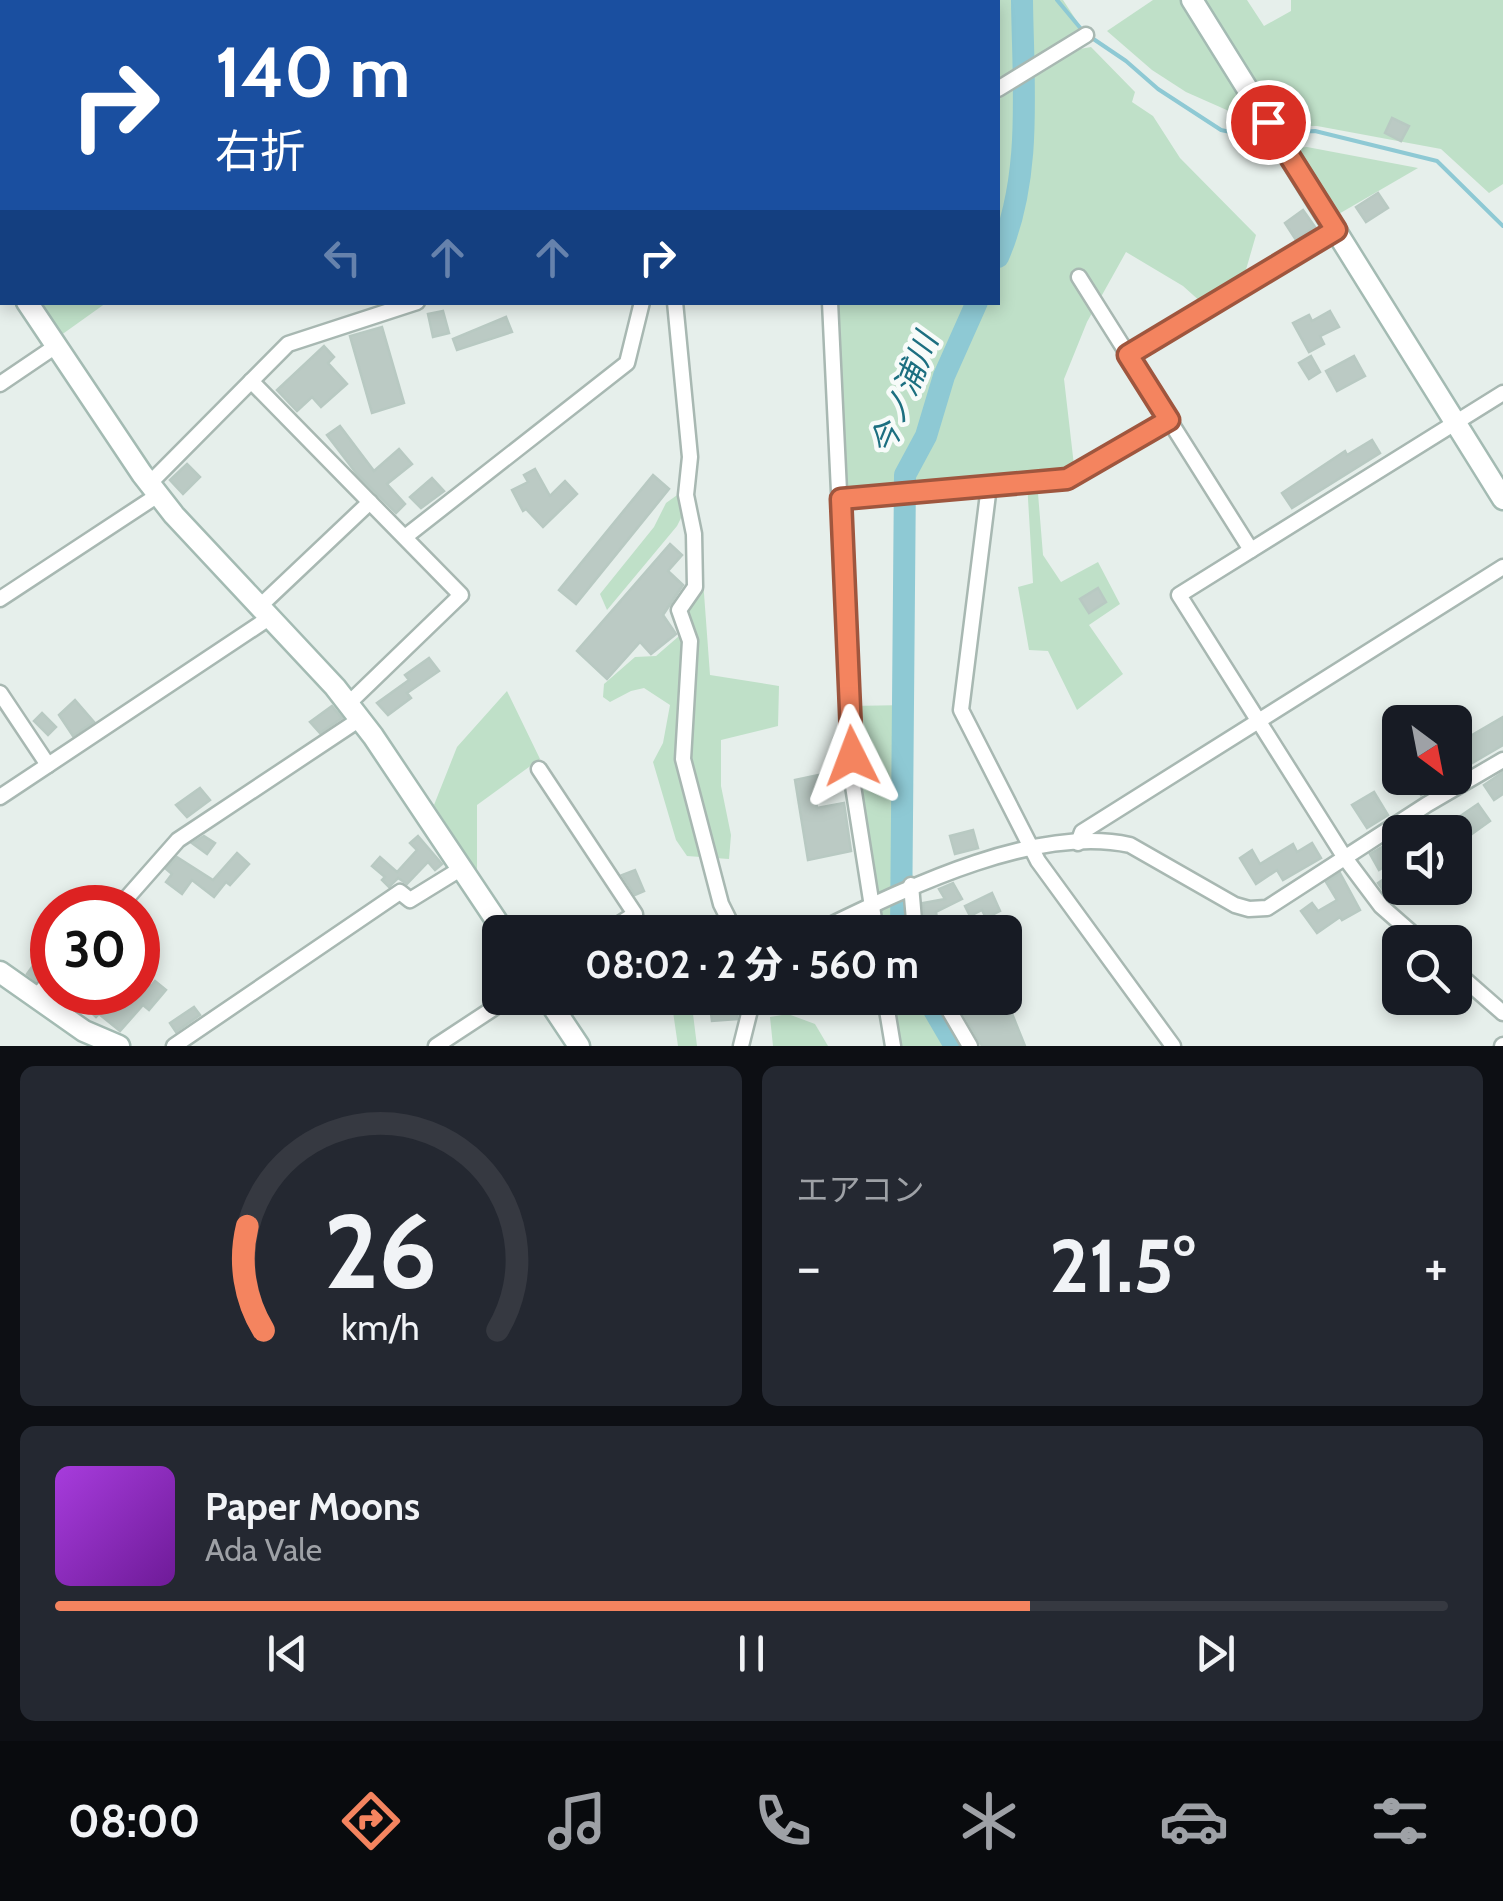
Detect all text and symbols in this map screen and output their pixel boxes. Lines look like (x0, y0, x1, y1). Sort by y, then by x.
text: 140 m (215, 29, 410, 115)
icon: right (50, 40, 180, 170)
pin (1226, 80, 1311, 165)
icon: arrive (1241, 95, 1296, 150)
text: 右折 (215, 124, 305, 178)
icon: left (315, 230, 370, 285)
icon: ahead (420, 230, 475, 285)
icon: ahead (525, 230, 580, 285)
icon: right (630, 230, 685, 285)
water label: 今ノ浦川 (861, 324, 947, 460)
position arrow (800, 704, 904, 808)
north arrow (1382, 705, 1472, 795)
map controls (1382, 705, 1472, 1015)
button: sound (1382, 815, 1472, 905)
speed limit sign: 30 (30, 885, 160, 1015)
button: search (1382, 925, 1472, 1015)
text: 08:02 · 2 分 · 560 m (585, 941, 919, 988)
text: エアコン (797, 1170, 925, 1209)
text: 26 (324, 1188, 437, 1314)
text: 21.5° (1049, 1220, 1195, 1311)
text: − (797, 1233, 821, 1300)
text: + (1424, 1233, 1448, 1300)
text: km/h (342, 1306, 420, 1349)
text: Paper Moons (205, 1483, 420, 1530)
text: Ada Vale (205, 1530, 322, 1569)
icon: previous (260, 1626, 315, 1681)
icon: pause (724, 1626, 779, 1681)
icon: next (1188, 1626, 1243, 1681)
icon: directions (336, 1786, 406, 1856)
icon: music (542, 1786, 612, 1856)
icon: phone (748, 1786, 818, 1856)
icon: climate (954, 1786, 1024, 1856)
icon: car (1159, 1786, 1229, 1856)
icon: filters (1365, 1786, 1435, 1856)
text: 08:00 (68, 1794, 200, 1848)

